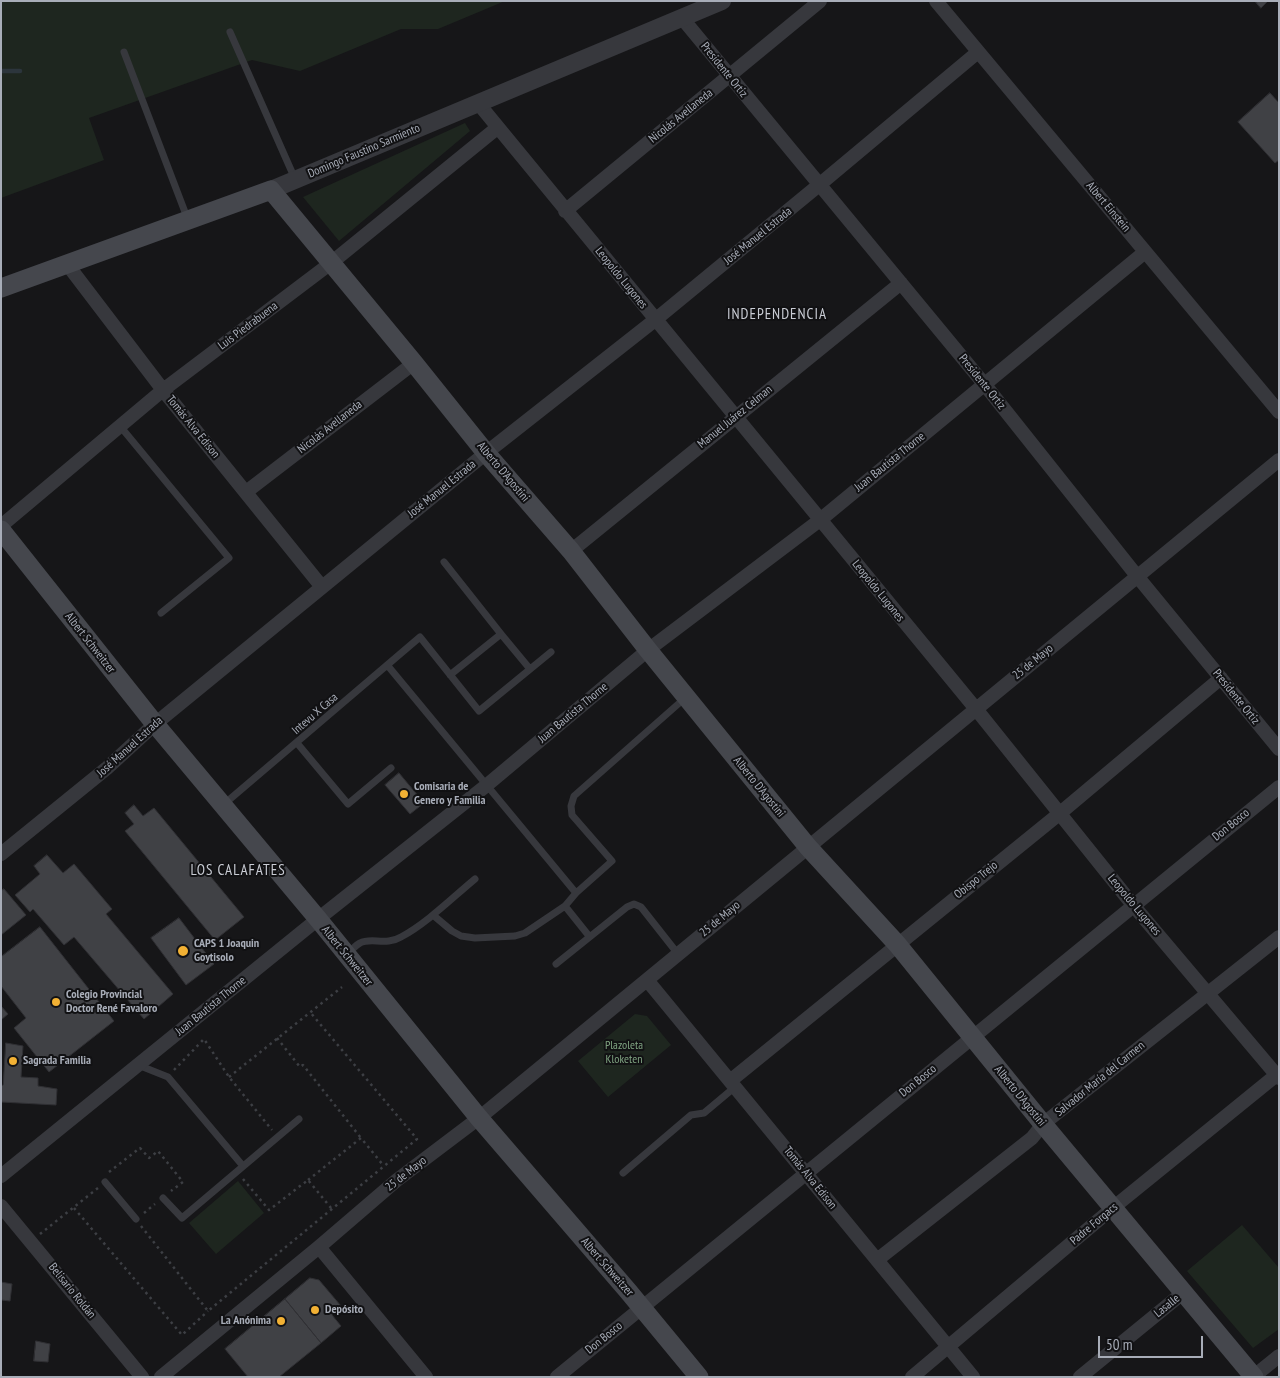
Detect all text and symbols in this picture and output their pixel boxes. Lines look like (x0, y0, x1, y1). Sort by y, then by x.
street label: Presidente Ortiz (697, 40, 751, 100)
street label: Nicolás Avellaneda (646, 86, 716, 146)
street label: Domingo Faustino Sarmiento (306, 121, 422, 181)
street label: Albert Einstein (1083, 179, 1133, 235)
street label: José Manuel Estrada (721, 204, 795, 268)
street label: Leopoldo Lugones (592, 244, 650, 312)
street label: Luis Piedrabuena (215, 299, 281, 353)
district label: INDEPENDENCIA (725, 306, 829, 324)
street label: Presidente Ortiz (955, 352, 1009, 412)
street label: Manuel Juárez Celman (695, 382, 775, 452)
street label: Tomás Alva Edison (163, 393, 223, 461)
street label: Nicolás Avellaneda (295, 397, 365, 457)
street label: Juan Bautista Thorne (852, 429, 928, 495)
street label: Alberto D'Agostini (474, 439, 532, 505)
street label: José Manuel Estrada (405, 457, 479, 521)
street label: Leopoldo Lugones (849, 557, 907, 625)
street label: Albert Schweitzer (62, 610, 118, 676)
street label: 25 de Mayo (1010, 641, 1056, 683)
street label: Presidente Ortiz (1209, 667, 1263, 727)
street label: Juan Bautista Thorne (535, 680, 611, 746)
street label: Intevu X Casa (289, 690, 341, 738)
street label: José Manuel Estrada (94, 714, 166, 780)
street label: Alberto D'Agostini (730, 754, 788, 820)
place label: Comisaria de Genero y Familia (414, 780, 485, 808)
marker: Comisaria de Genero y Familia (398, 788, 410, 800)
street label: Don Bosco (1210, 806, 1252, 844)
street label: Obispo Trejo (951, 858, 1001, 902)
district label: LOS CALAFATES (189, 862, 287, 880)
street label: Leopoldo Lugones (1104, 872, 1164, 938)
street label: 25 de Mayo (697, 898, 743, 940)
street label: Albert Schweitzer (318, 923, 376, 989)
place label: CAPS 1 Joaquin Goytisolo (194, 937, 259, 965)
marker: CAPS 1 Joaquin Goytisolo (176, 944, 190, 958)
street label: Juan Bautista Thorne (173, 973, 249, 1039)
place label: Colegio Provincial Doctor René Favaloro (66, 988, 157, 1016)
marker: Colegio Provincial Doctor René Favaloro (50, 996, 62, 1008)
street label: Salvador María del Carmen (1052, 1038, 1148, 1120)
park label: Plazoleta Kloketen (605, 1039, 643, 1067)
place label: Sagrada Familia (23, 1054, 91, 1068)
marker: Sagrada Familia (7, 1055, 19, 1067)
street label: Don Bosco (897, 1062, 939, 1100)
street label: Alberto D'Agostini (991, 1063, 1049, 1129)
street label: Tomás Alva Edison (780, 1144, 840, 1212)
street label: 25 de Mayo (383, 1153, 429, 1195)
street label: Padre Forgacs (1067, 1200, 1121, 1248)
street label: Albert Schweitzer (578, 1235, 636, 1299)
street label: Belisario Roldán (45, 1260, 99, 1322)
street label: Lasalle (1151, 1291, 1183, 1321)
place label: Depósito (325, 1303, 363, 1317)
marker: Depósito (309, 1304, 321, 1316)
place label: La Anónima (221, 1314, 271, 1328)
marker: La Anónima (275, 1315, 287, 1327)
street label: Don Bosco (583, 1319, 625, 1357)
scale bar (1100, 1326, 1205, 1358)
text: 50 m (1106, 1335, 1132, 1354)

